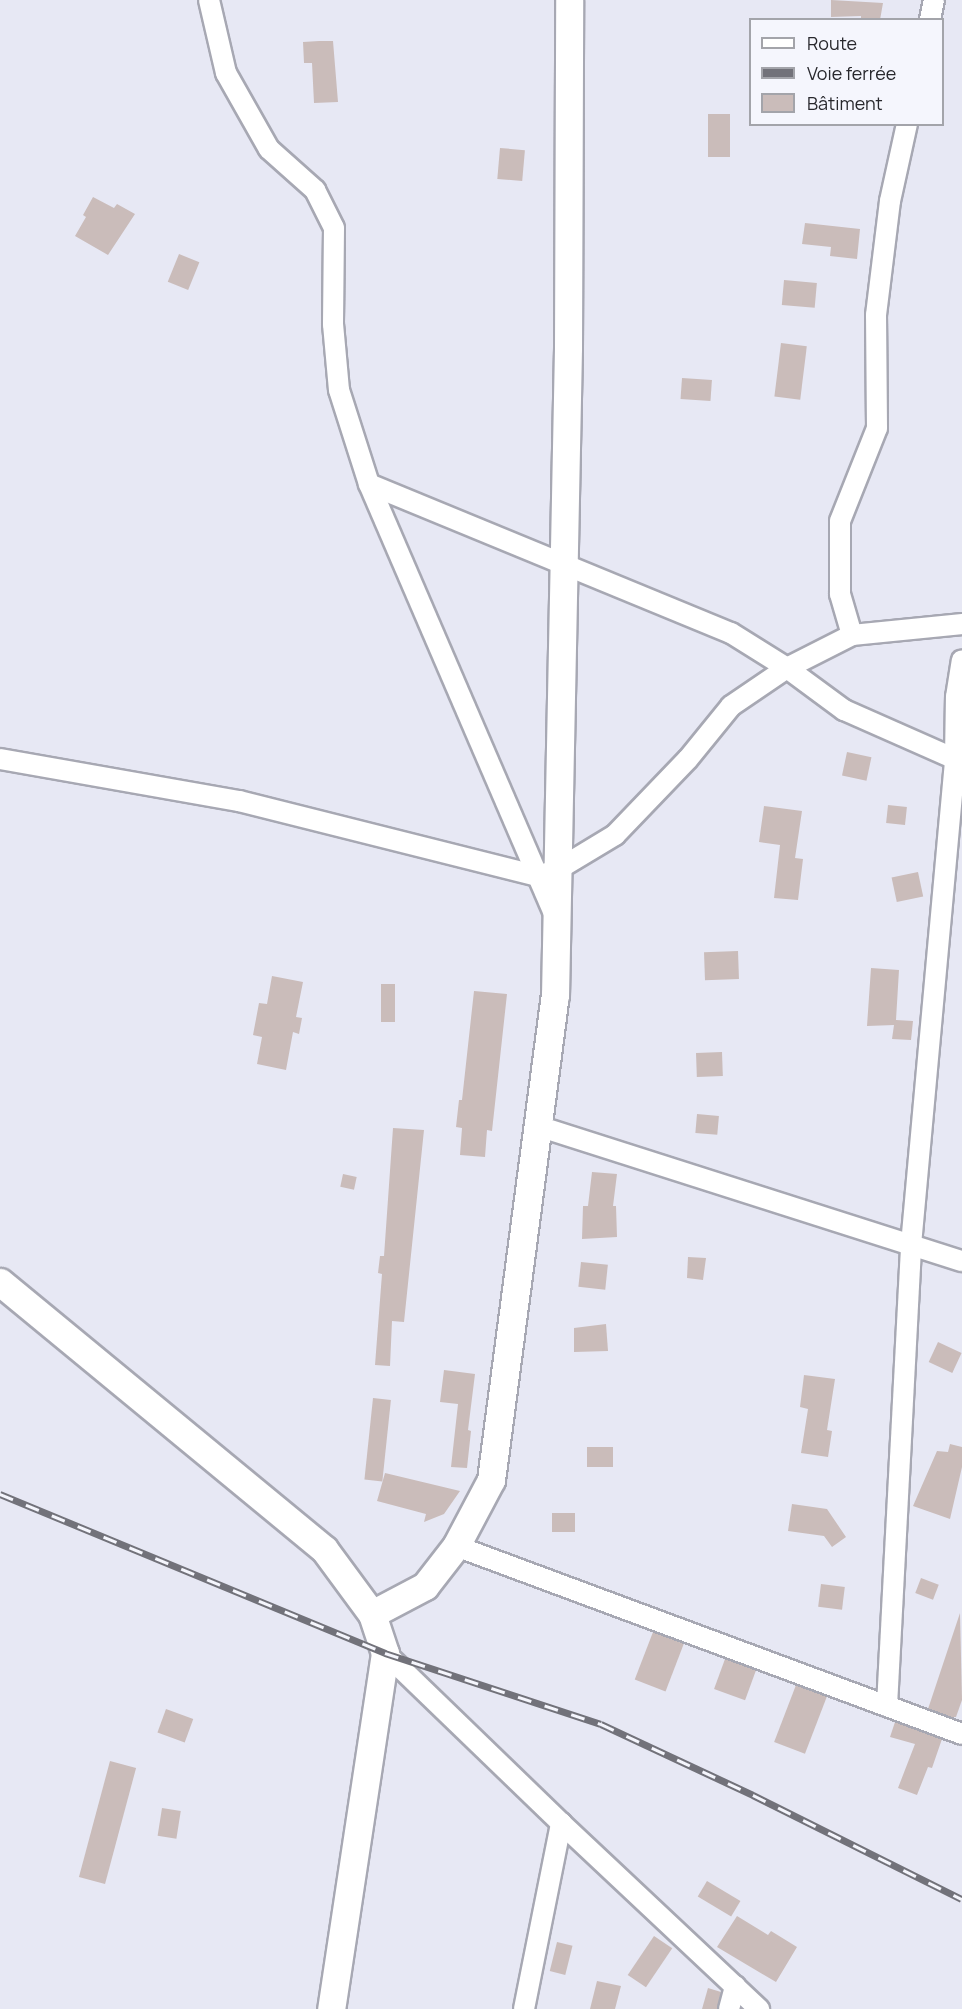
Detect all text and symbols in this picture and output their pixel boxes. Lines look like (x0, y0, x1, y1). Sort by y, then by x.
legend (749, 18, 944, 126)
text: Route (807, 31, 857, 55)
text: Voie ferrée (807, 61, 896, 85)
text: Bâtiment (807, 91, 883, 115)

